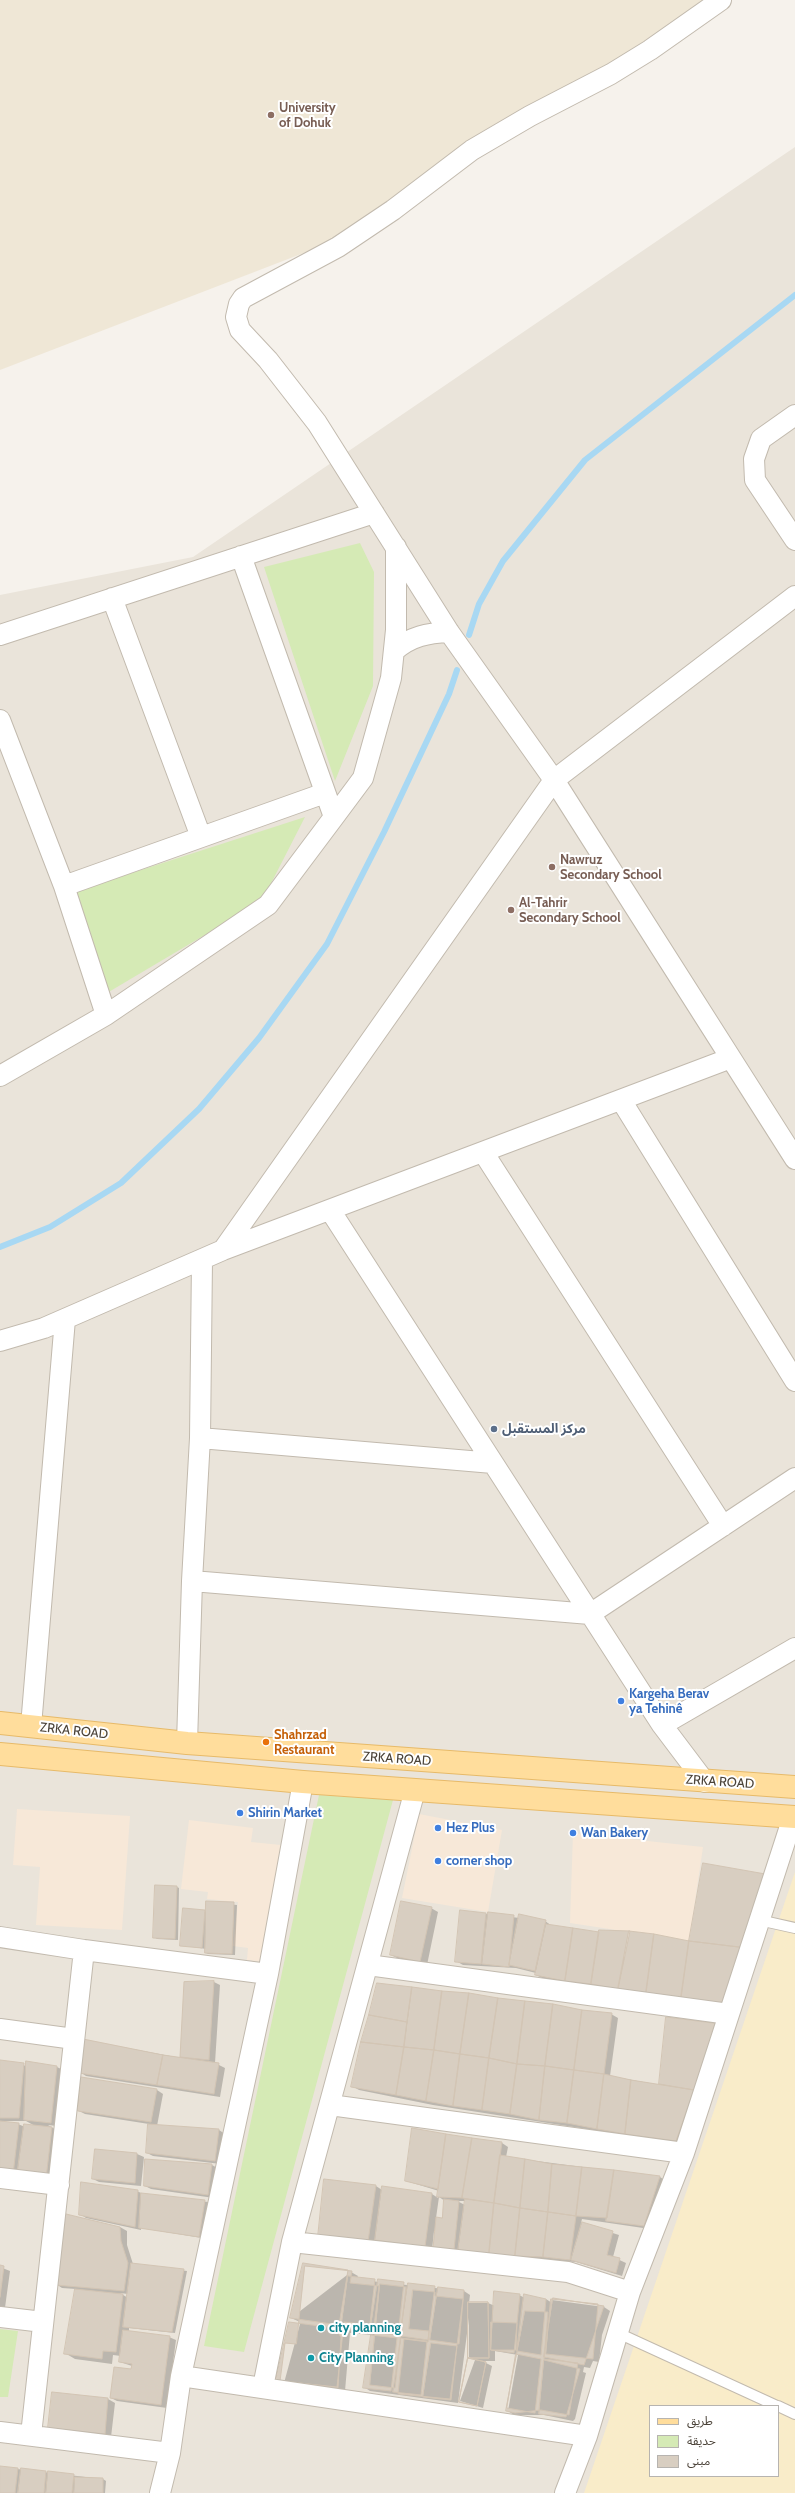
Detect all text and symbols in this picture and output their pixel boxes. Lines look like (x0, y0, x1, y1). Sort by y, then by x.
place label: University of Dohuk (279, 100, 336, 131)
marker: University of Dohuk (266, 110, 276, 120)
place label: Nawruz Secondary School (560, 852, 662, 883)
marker: Nawruz Secondary School (547, 862, 557, 872)
place label: Al-Tahrir Secondary School (519, 895, 621, 926)
marker: Al-Tahrir Secondary School (506, 905, 516, 915)
place label: مركز المستقبل (502, 1421, 586, 1437)
marker: مركز المستقبل (489, 1424, 499, 1434)
place label: Kargeha Berav ya Tehinê (629, 1686, 709, 1717)
marker: Kargeha Berav ya Tehinê (616, 1696, 626, 1706)
street label: ZRKA ROAD (39, 1720, 109, 1742)
place label: Shahrzad Restaurant (274, 1727, 334, 1758)
marker: Shahrzad Restaurant (261, 1737, 271, 1747)
street label: ZRKA ROAD (362, 1749, 432, 1769)
street label: ZRKA ROAD (685, 1772, 755, 1792)
place label: Shirin Market (248, 1805, 322, 1821)
marker: Shirin Market (235, 1808, 245, 1818)
place label: Hez Plus (446, 1820, 495, 1836)
marker: Hez Plus (433, 1823, 443, 1833)
place label: Wan Bakery (581, 1825, 648, 1841)
marker: Wan Bakery (568, 1828, 578, 1838)
place label: corner shop (446, 1853, 512, 1869)
marker: corner shop (433, 1856, 443, 1866)
place label: city planning (329, 2320, 401, 2336)
marker: city planning (316, 2323, 326, 2333)
place label: City Planning (319, 2350, 393, 2366)
marker: City Planning (306, 2353, 316, 2363)
legend (649, 2405, 779, 2477)
text: طريق (687, 2413, 713, 2428)
text: حديقة (687, 2433, 716, 2448)
text: مبنى (687, 2453, 710, 2468)

